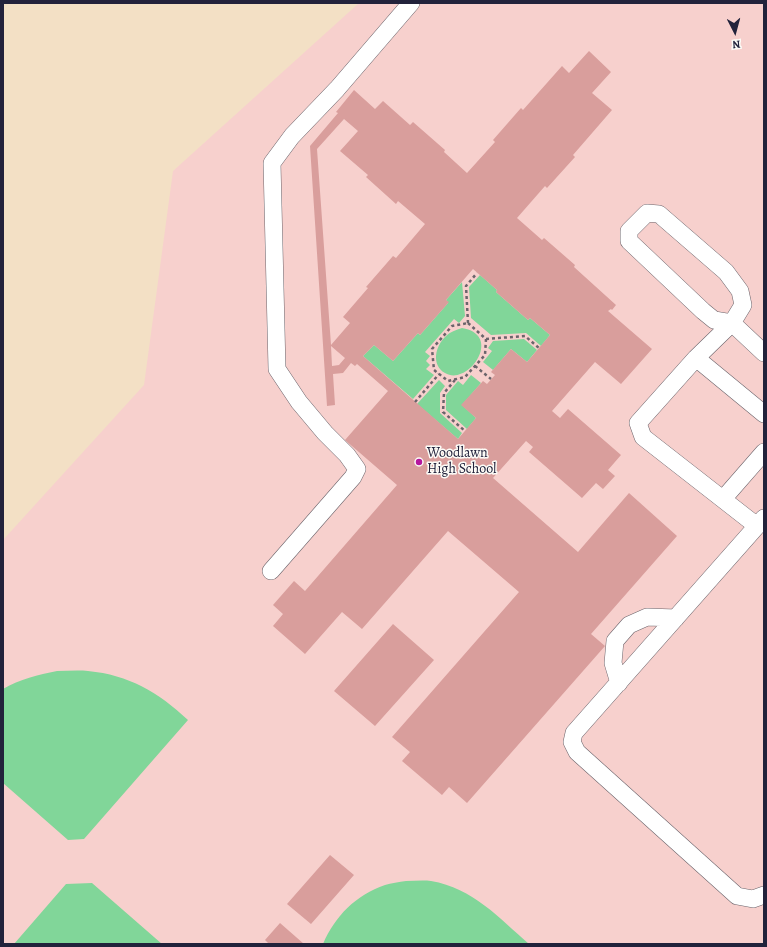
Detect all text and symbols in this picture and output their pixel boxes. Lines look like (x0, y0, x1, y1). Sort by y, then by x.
north arrow (715, 12, 755, 52)
text: N (732, 37, 741, 52)
place label: Woodlawn High School (427, 446, 497, 478)
marker: Woodlawn High School (414, 457, 424, 467)

